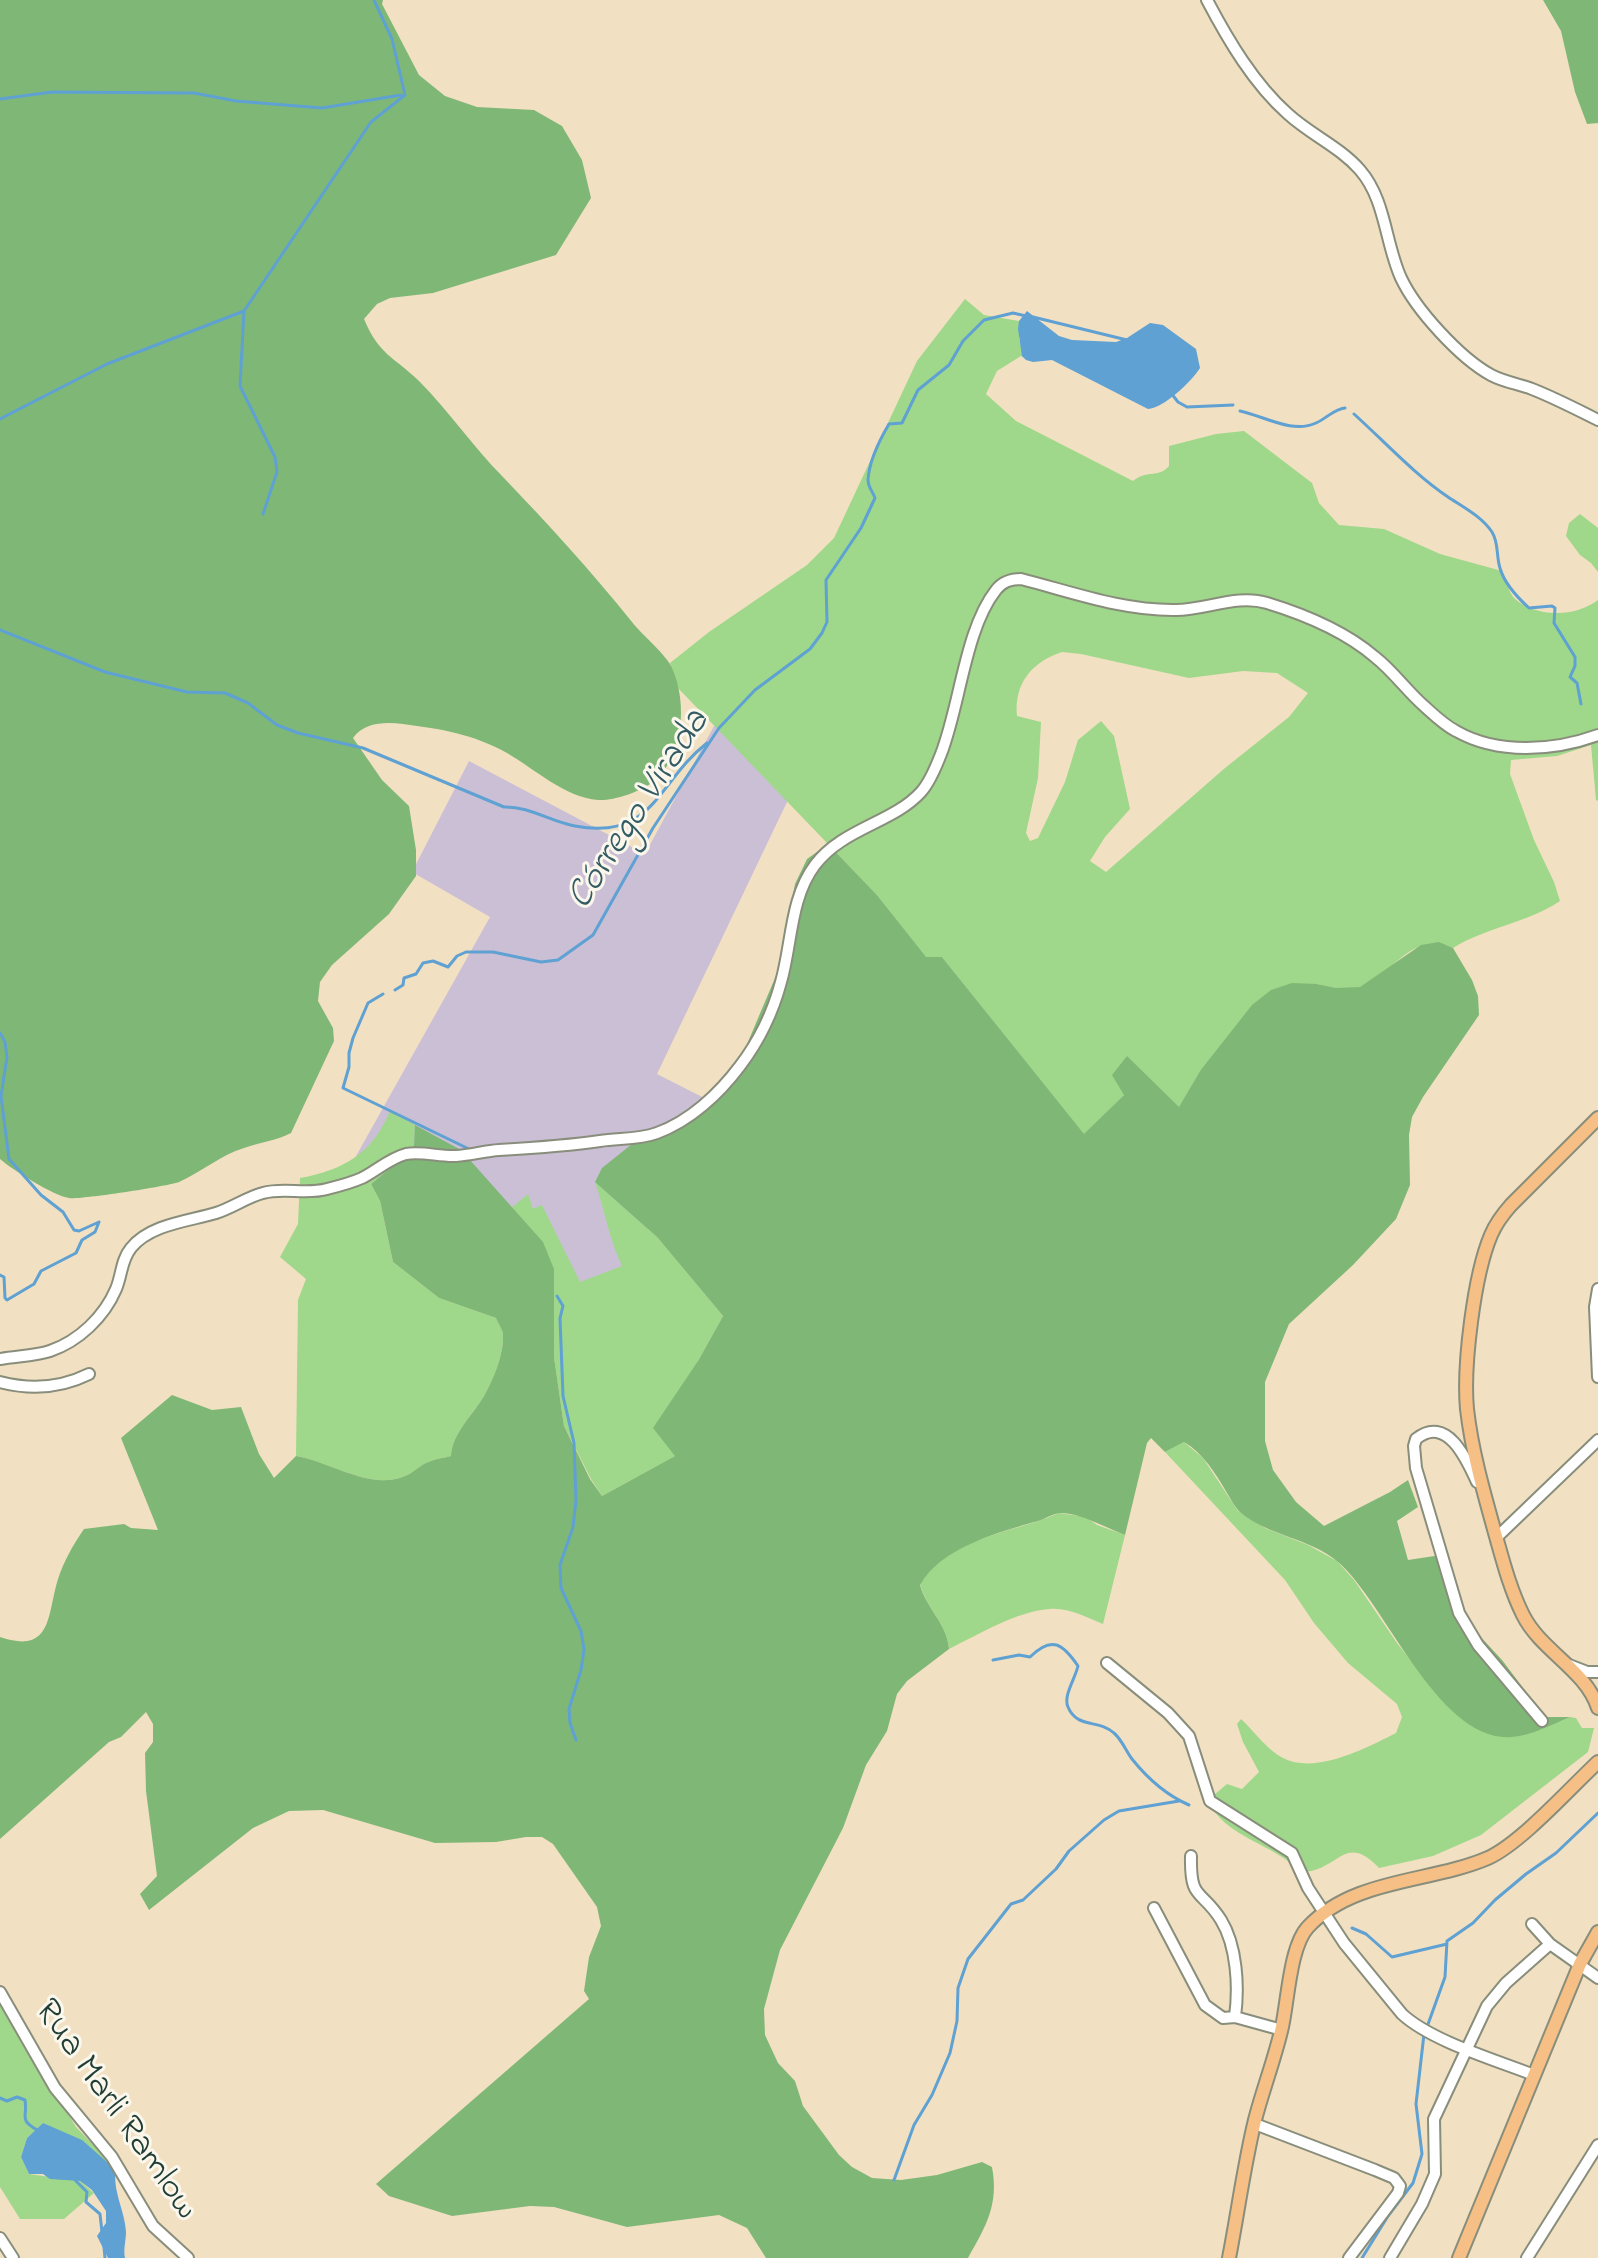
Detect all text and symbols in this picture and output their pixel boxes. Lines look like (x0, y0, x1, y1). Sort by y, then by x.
water label: Córrego Virada (560, 703, 722, 919)
street label: Rua Marli Ramlow (22, 1993, 206, 2229)

